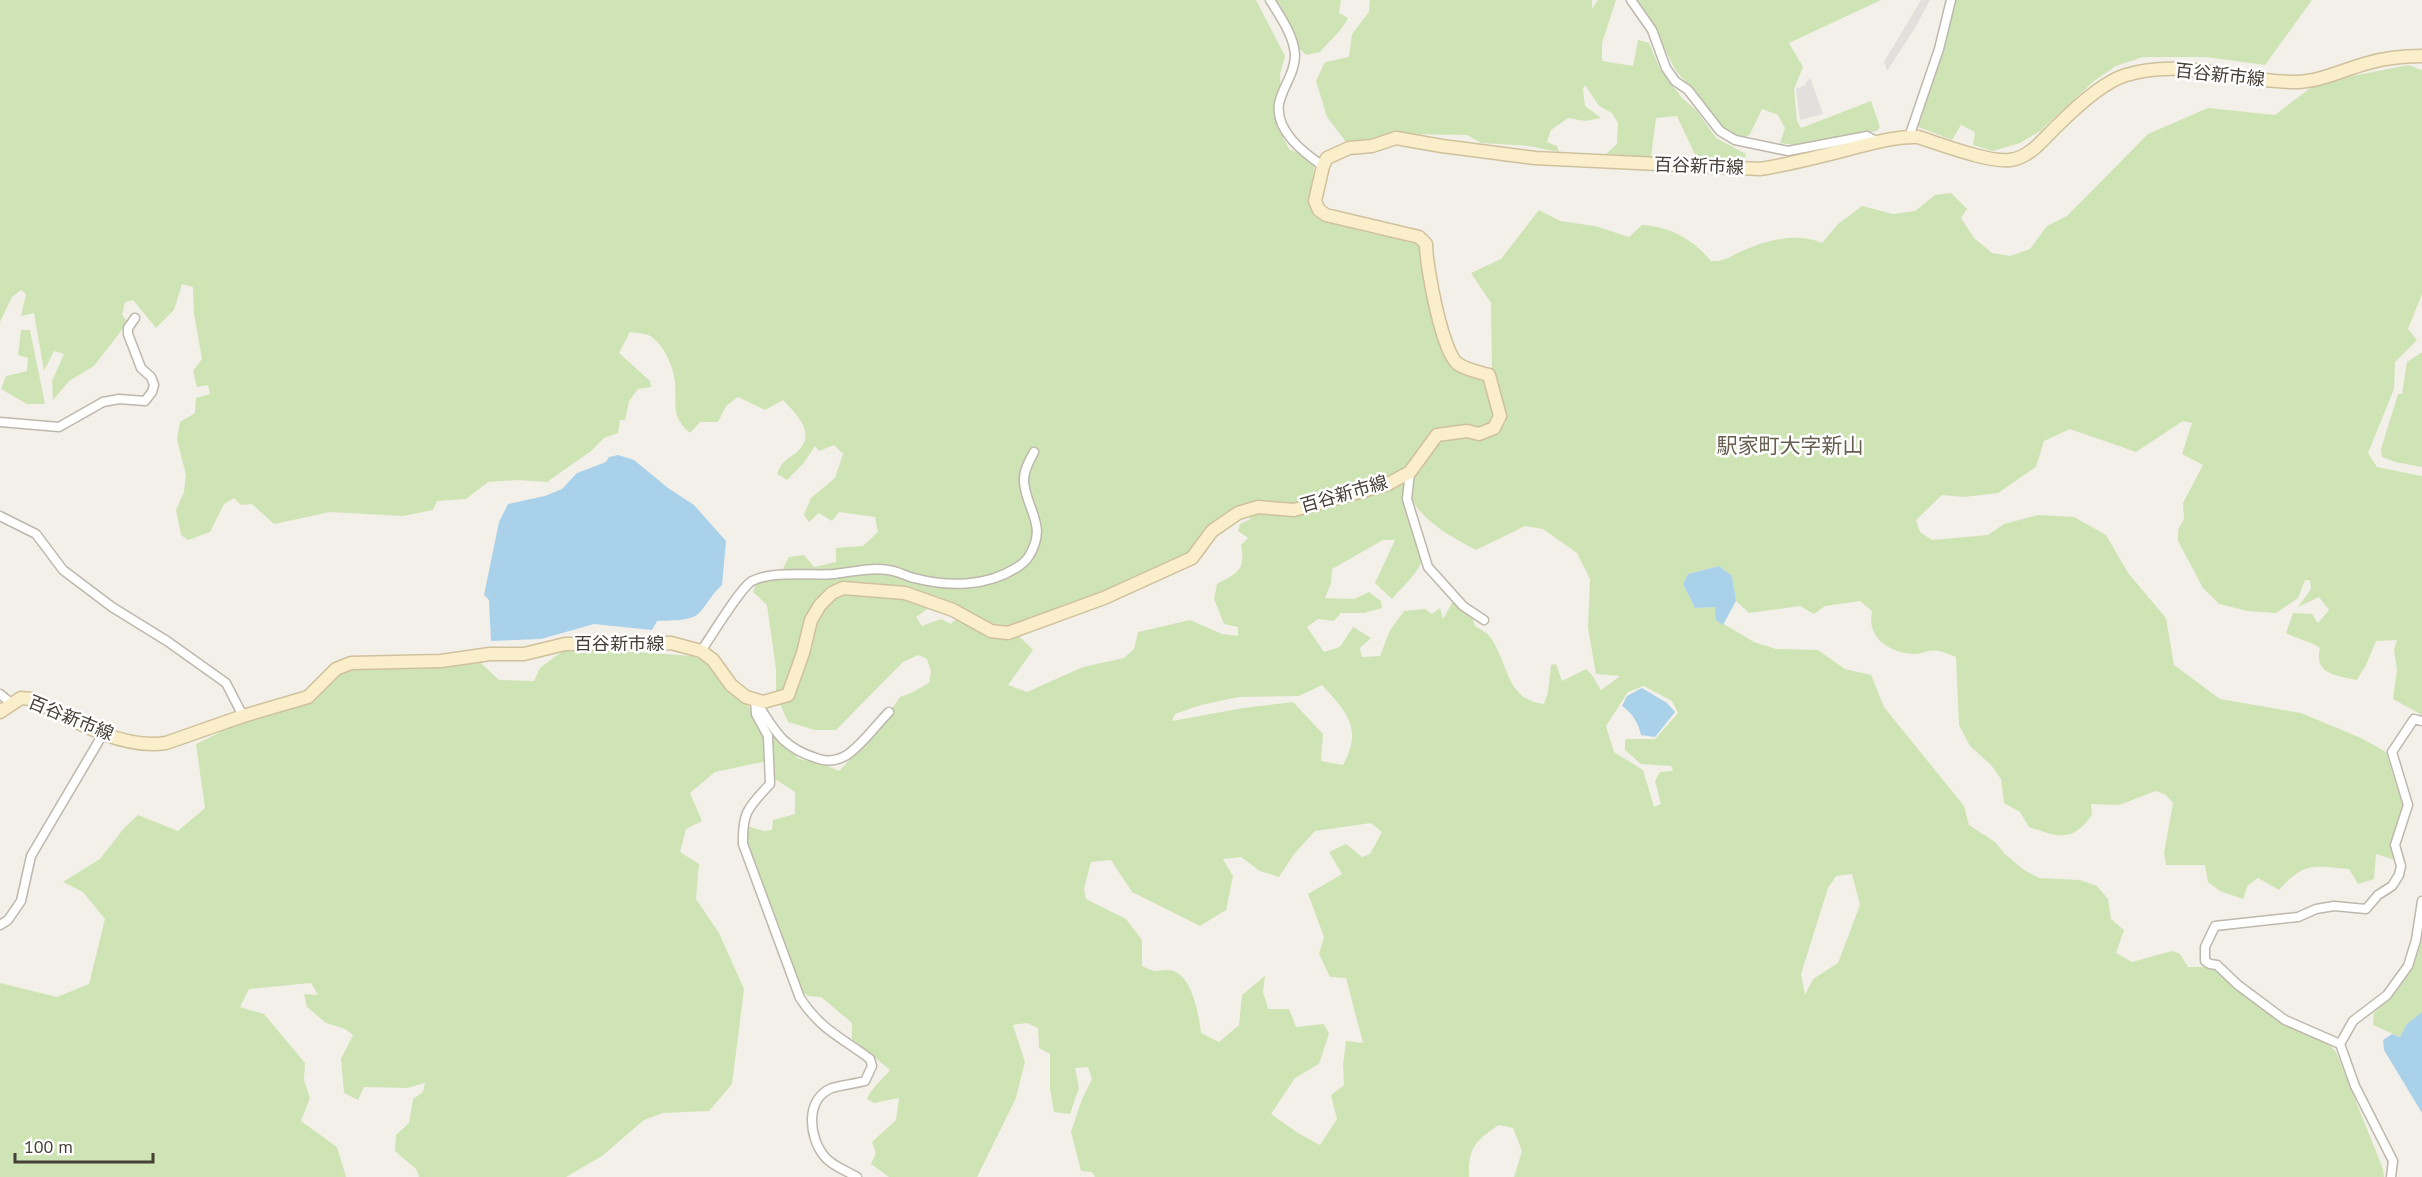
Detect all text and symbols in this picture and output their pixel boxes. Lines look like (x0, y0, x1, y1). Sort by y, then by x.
street label: 百谷新市線 (2174, 58, 2266, 91)
street label: 百谷新市線 (1654, 152, 1744, 179)
district label: 駅家町大字新山 (1717, 432, 1864, 459)
street label: 百谷新市線 (1297, 470, 1390, 517)
street label: 百谷新市線 (574, 632, 664, 655)
street label: 百谷新市線 (25, 690, 117, 745)
scale bar (15, 1126, 153, 1164)
text: 100 m (24, 1135, 73, 1158)

